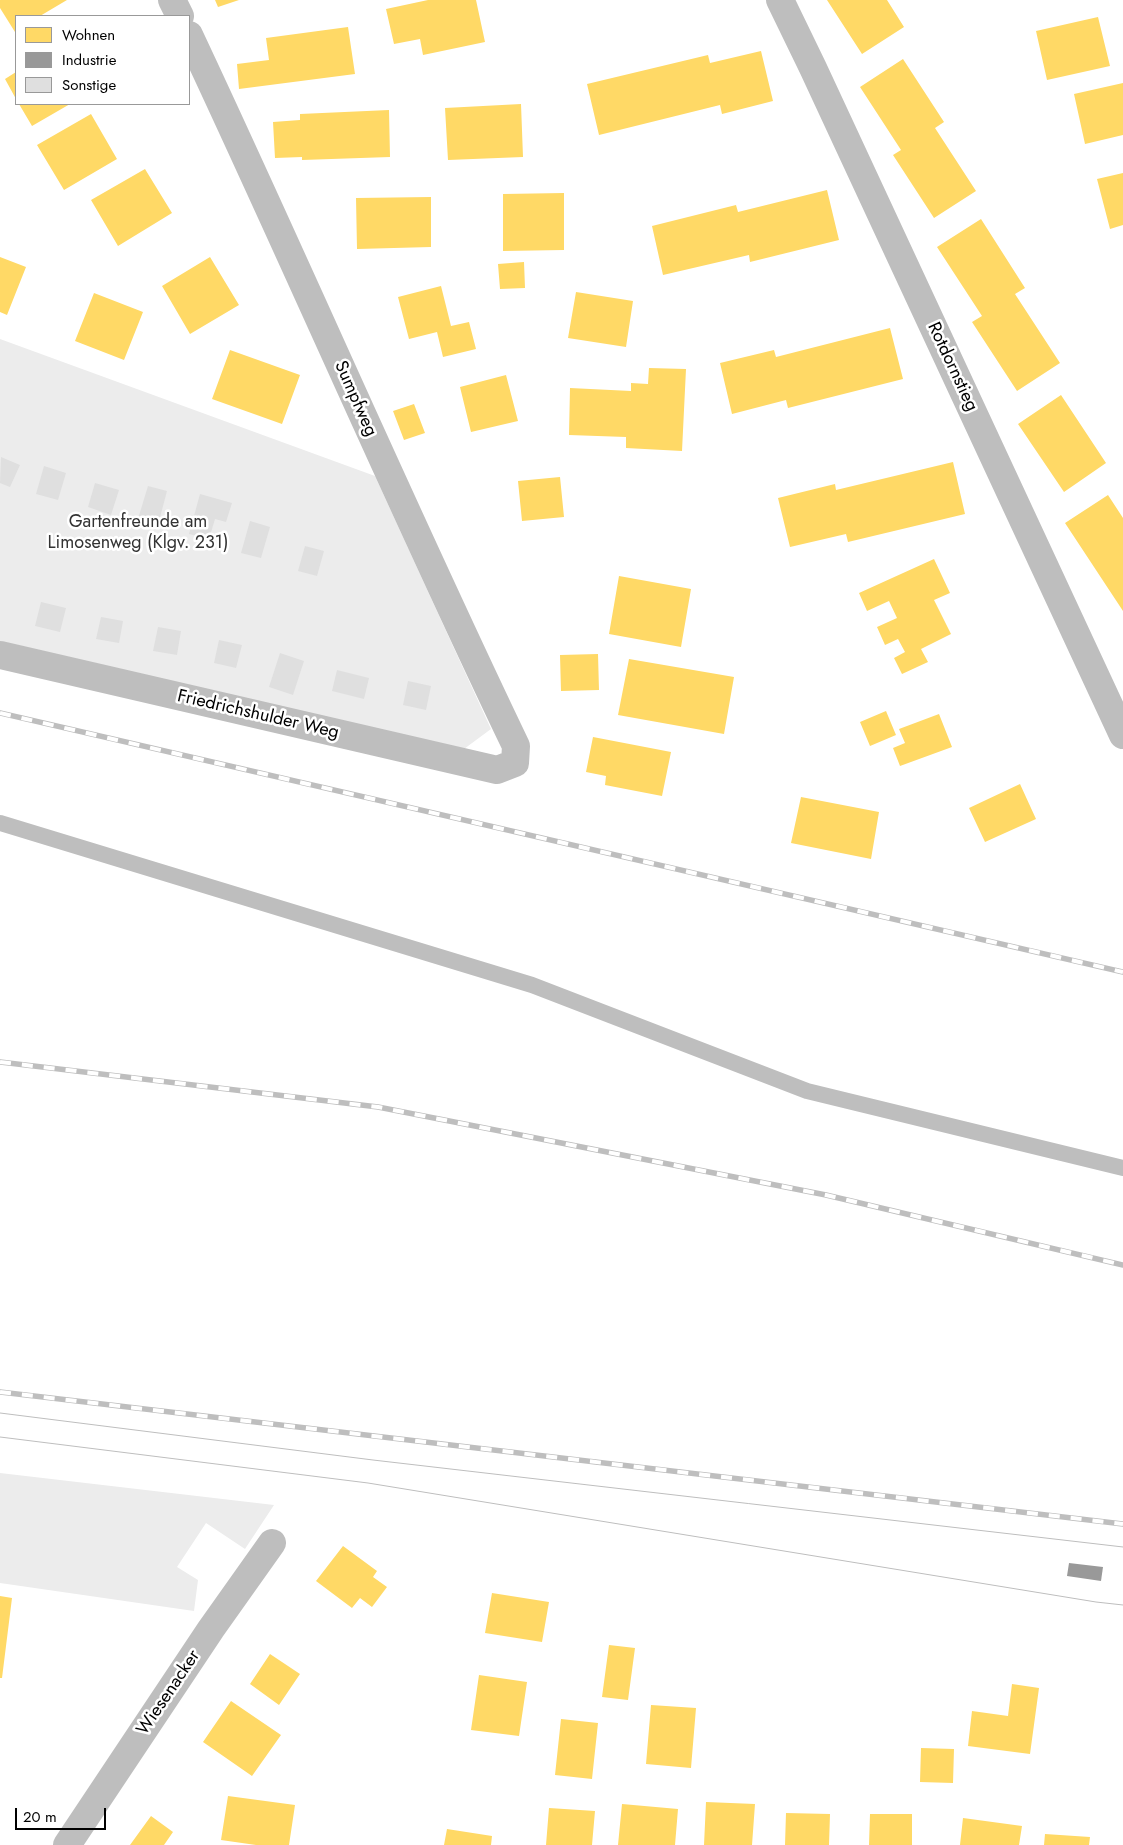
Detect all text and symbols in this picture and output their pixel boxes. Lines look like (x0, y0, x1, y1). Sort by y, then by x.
legend (15, 15, 190, 105)
text: Wohnen (62, 24, 115, 46)
text: Industrie (62, 49, 116, 71)
text: Sonstige (62, 74, 116, 96)
street label: Rotdornstieg (922, 319, 982, 415)
street label: Sumpfweg (329, 358, 381, 440)
park label: Gartenfreunde am Limosenweg (Klgv. 231) (48, 512, 228, 554)
street label: Friedrichshulder Weg (175, 686, 341, 744)
street label: Wiesenacker (133, 1646, 205, 1740)
scale bar (18, 1798, 109, 1830)
text: 20 m (23, 1806, 57, 1828)

